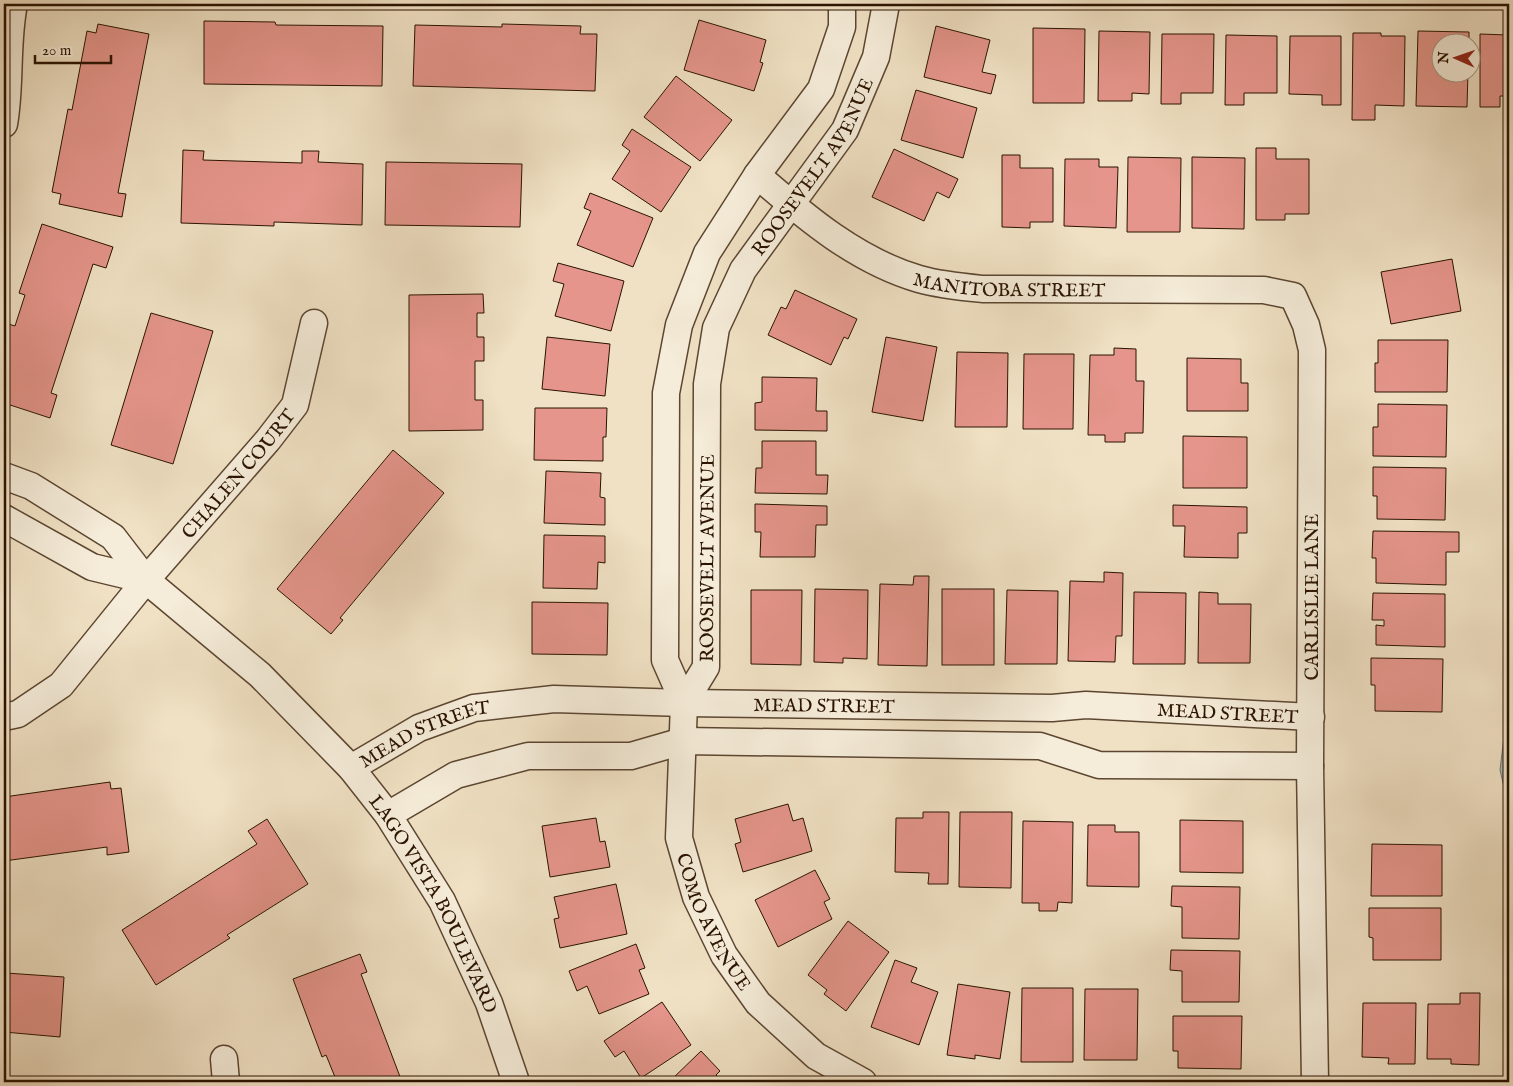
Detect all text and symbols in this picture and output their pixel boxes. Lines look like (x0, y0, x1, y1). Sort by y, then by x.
scale bar (35, 32, 111, 64)
north arrow (1430, 32, 1480, 82)
text: 20 m (42, 41, 72, 60)
text: N (1435, 51, 1453, 65)
street label: ROOSEVELT AVENUE (747, 75, 880, 261)
street label: MANITOBA STREET (910, 268, 1105, 303)
street label: CHALEN COURT (177, 405, 302, 545)
street label: ROOSEVELT AVENUE (696, 454, 721, 662)
street label: CARLISLIE LANE (1301, 513, 1325, 681)
street label: MEAD STREET (753, 694, 895, 720)
street label: MEAD STREET (356, 696, 491, 774)
street label: MEAD STREET (1156, 699, 1299, 730)
street label: LAGO VISTA BOULEVARD (363, 791, 502, 1017)
street label: COMO AVENUE (670, 851, 755, 996)

